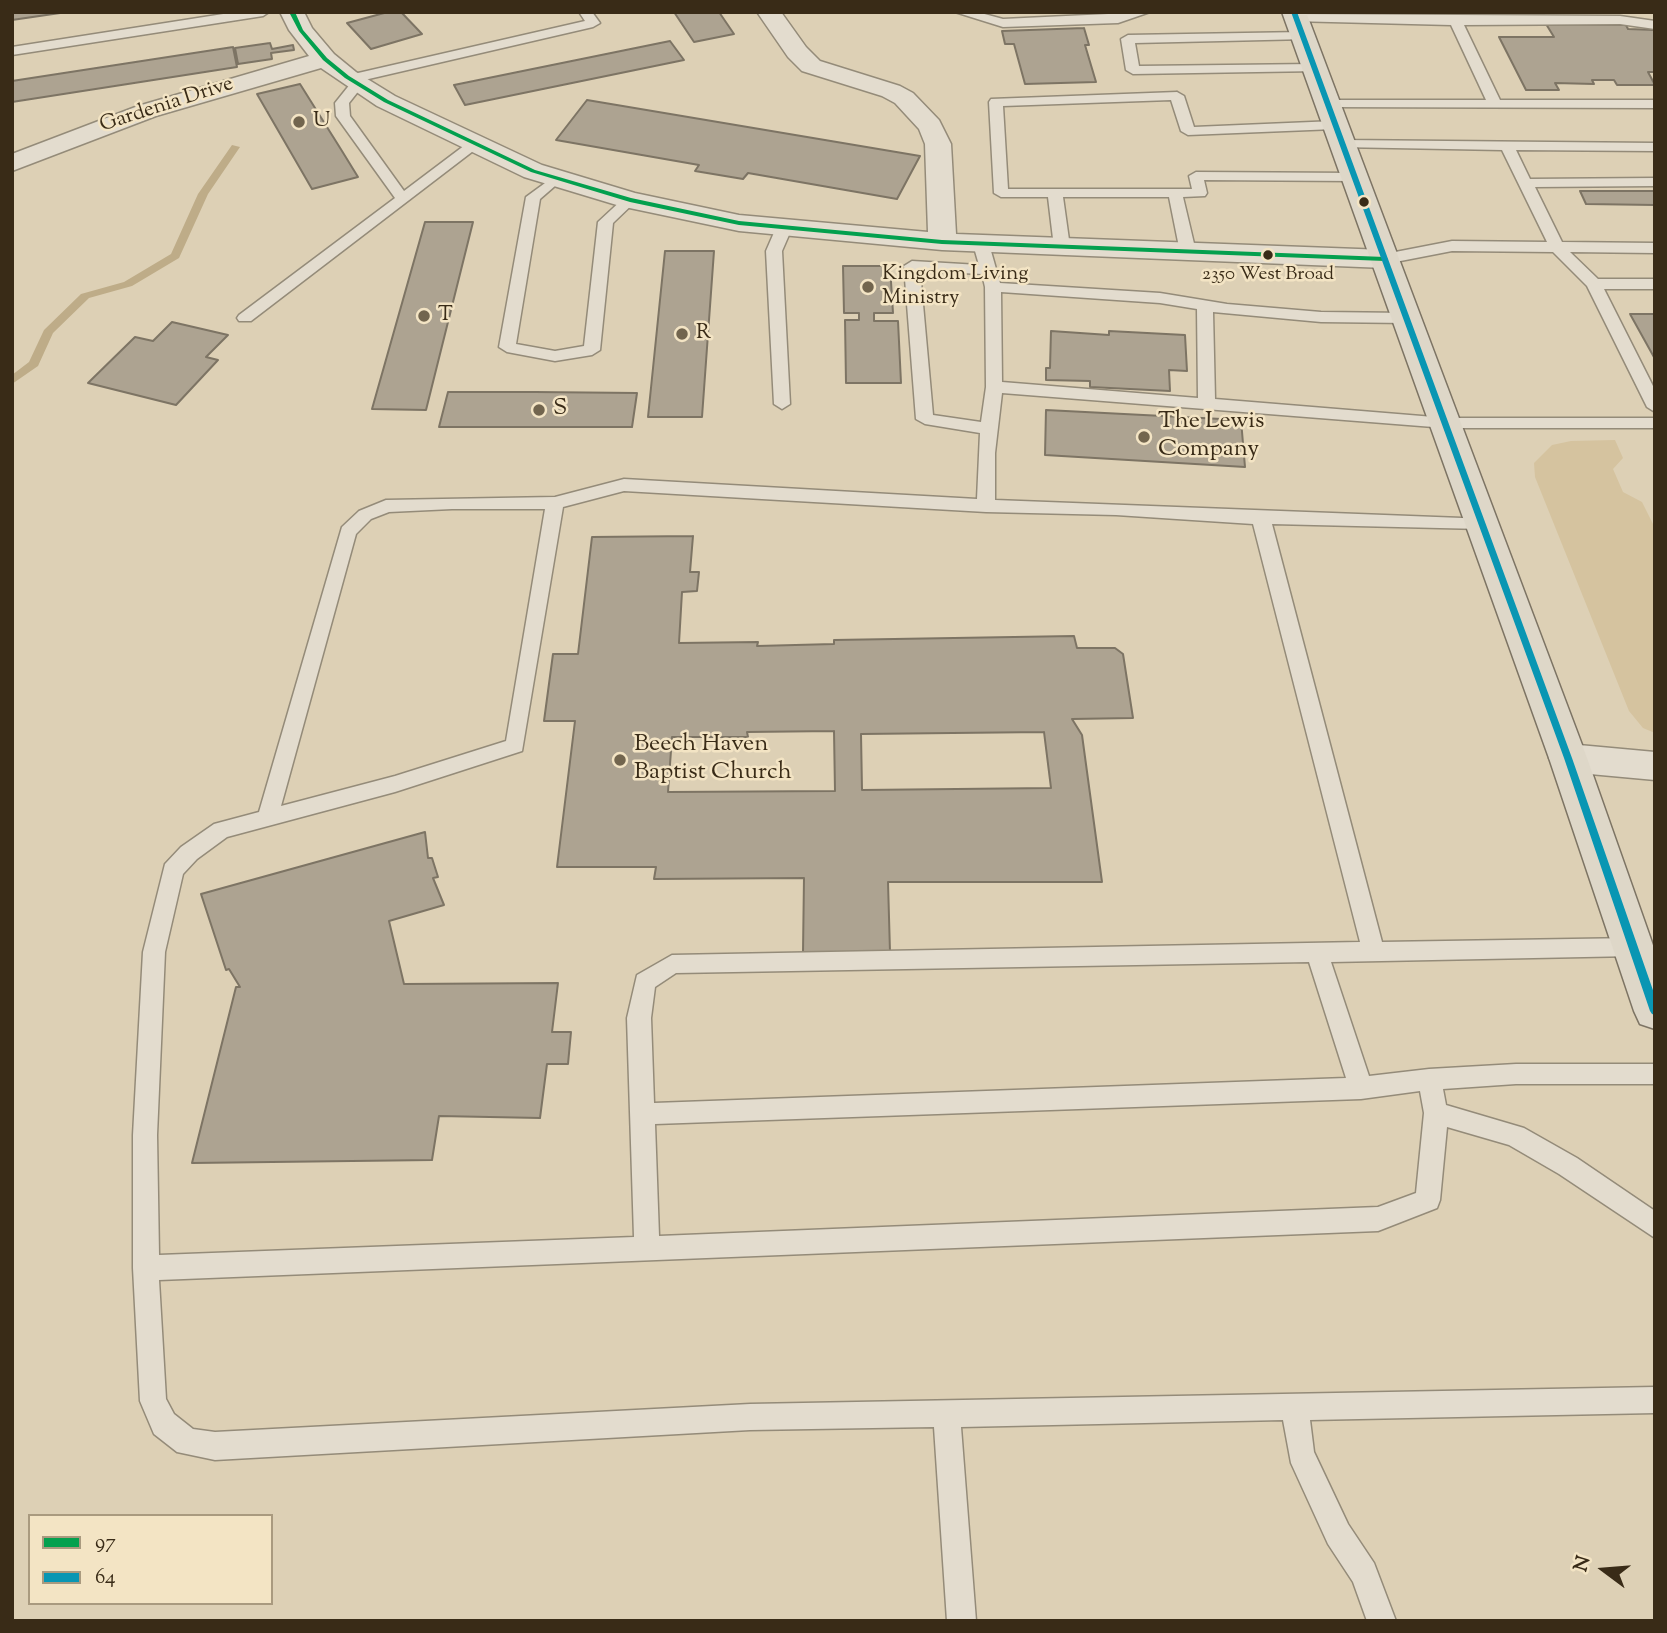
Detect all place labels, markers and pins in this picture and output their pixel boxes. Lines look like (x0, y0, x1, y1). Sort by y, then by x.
place label: U (313, 109, 330, 135)
marker: U (291, 114, 307, 130)
unlabelled marker (1357, 195, 1371, 209)
marker: 2350 West Broad (1261, 248, 1275, 262)
place label: Kingdom Living Ministry (882, 262, 1028, 312)
place label: 2350 West Broad (1202, 265, 1334, 287)
marker: Kingdom Living Ministry (860, 279, 876, 295)
place label: T (438, 303, 453, 329)
marker: T (416, 308, 432, 324)
place label: R (696, 321, 711, 347)
marker: R (674, 326, 690, 342)
place label: S (553, 396, 567, 424)
marker: S (531, 402, 547, 418)
place label: The Lewis Company (1158, 409, 1265, 465)
marker: The Lewis Company (1136, 429, 1152, 445)
place label: Beech Haven Baptist Church (634, 732, 792, 788)
marker: Beech Haven Baptist Church (612, 752, 628, 768)

